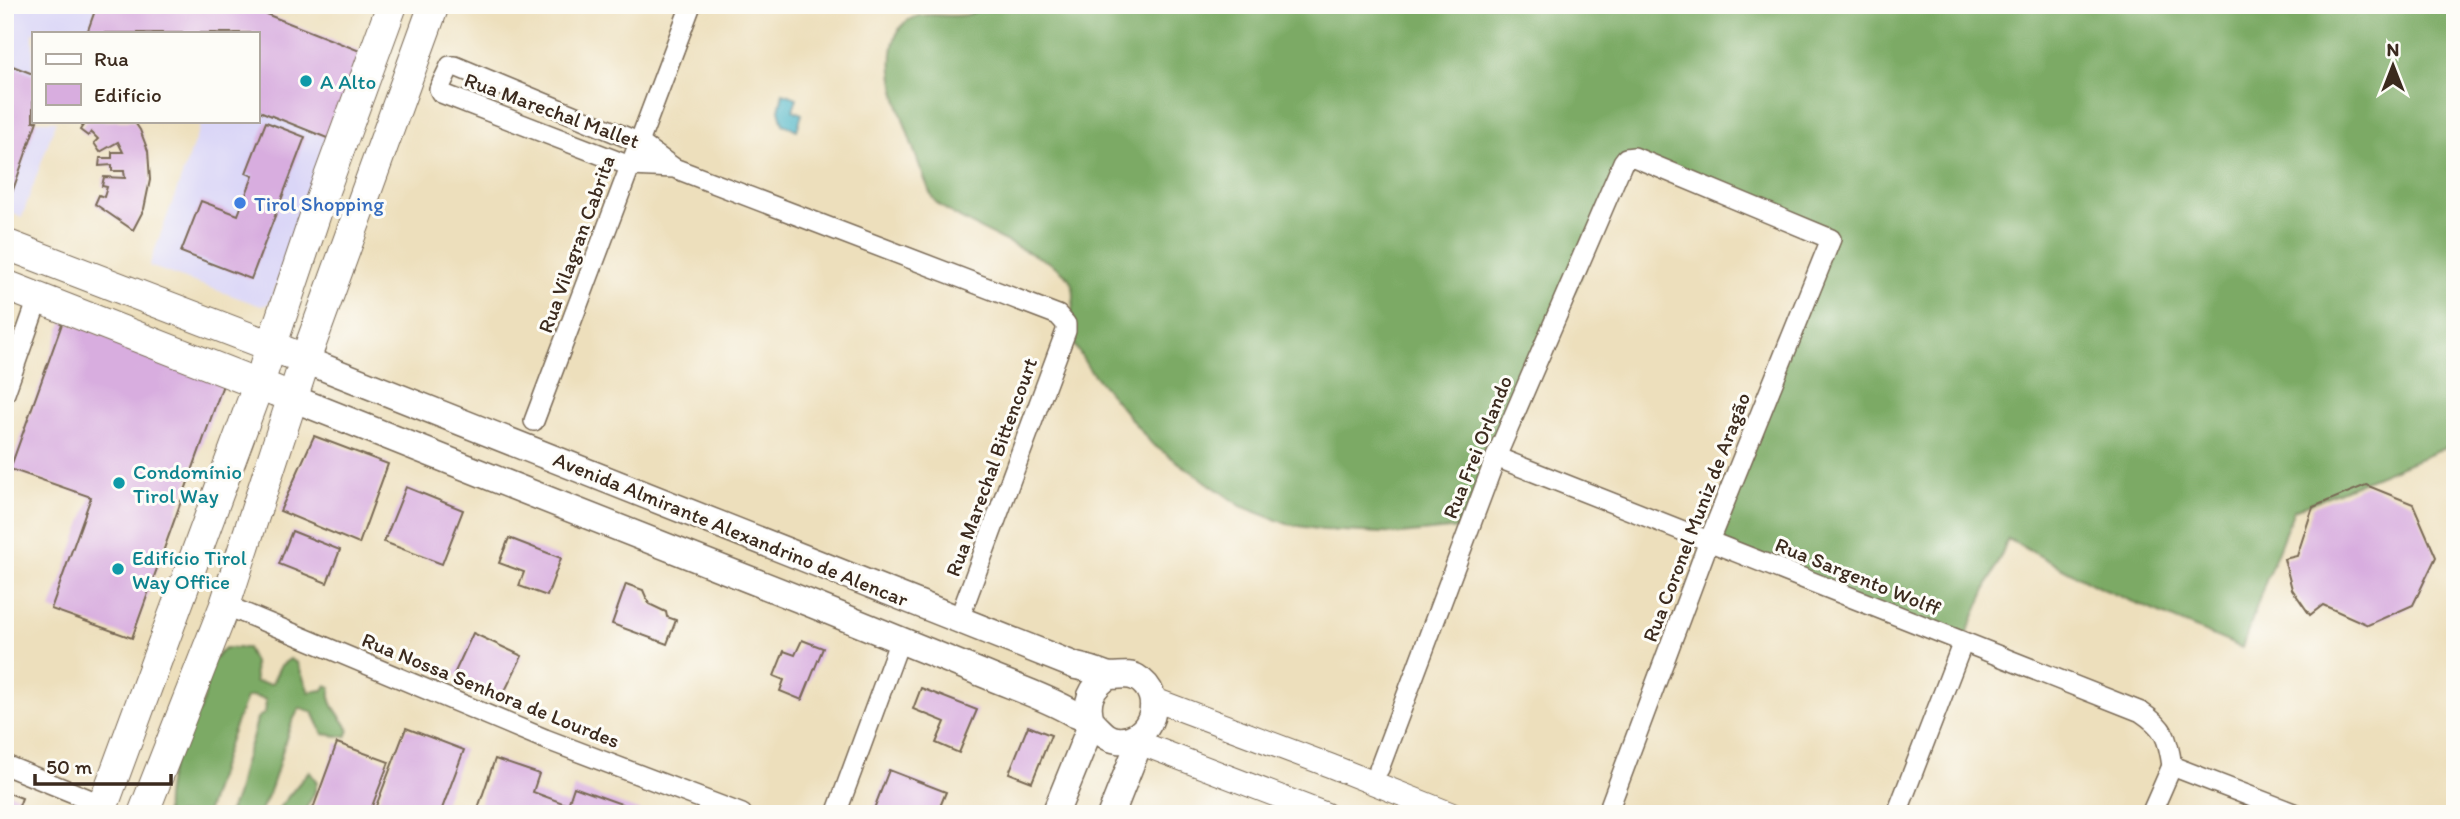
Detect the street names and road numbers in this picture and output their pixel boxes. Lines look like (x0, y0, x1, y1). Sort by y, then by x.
street label: Rua Marechal Mallet (461, 67, 643, 153)
street label: Rua Vilagran Cabrita (532, 152, 620, 336)
street label: Rua Marechal Bittencourt (940, 354, 1042, 580)
street label: Rua Frei Orlando (1437, 372, 1517, 522)
street label: Rua Coronel Muniz de Aragão (1637, 389, 1755, 645)
street label: Avenida Almirante Alexandrino de Alencar (550, 446, 913, 612)
street label: Rua Sargento Wolff (1772, 531, 1945, 621)
street label: Rua Nossa Senhora de Lourdes (358, 627, 624, 753)

